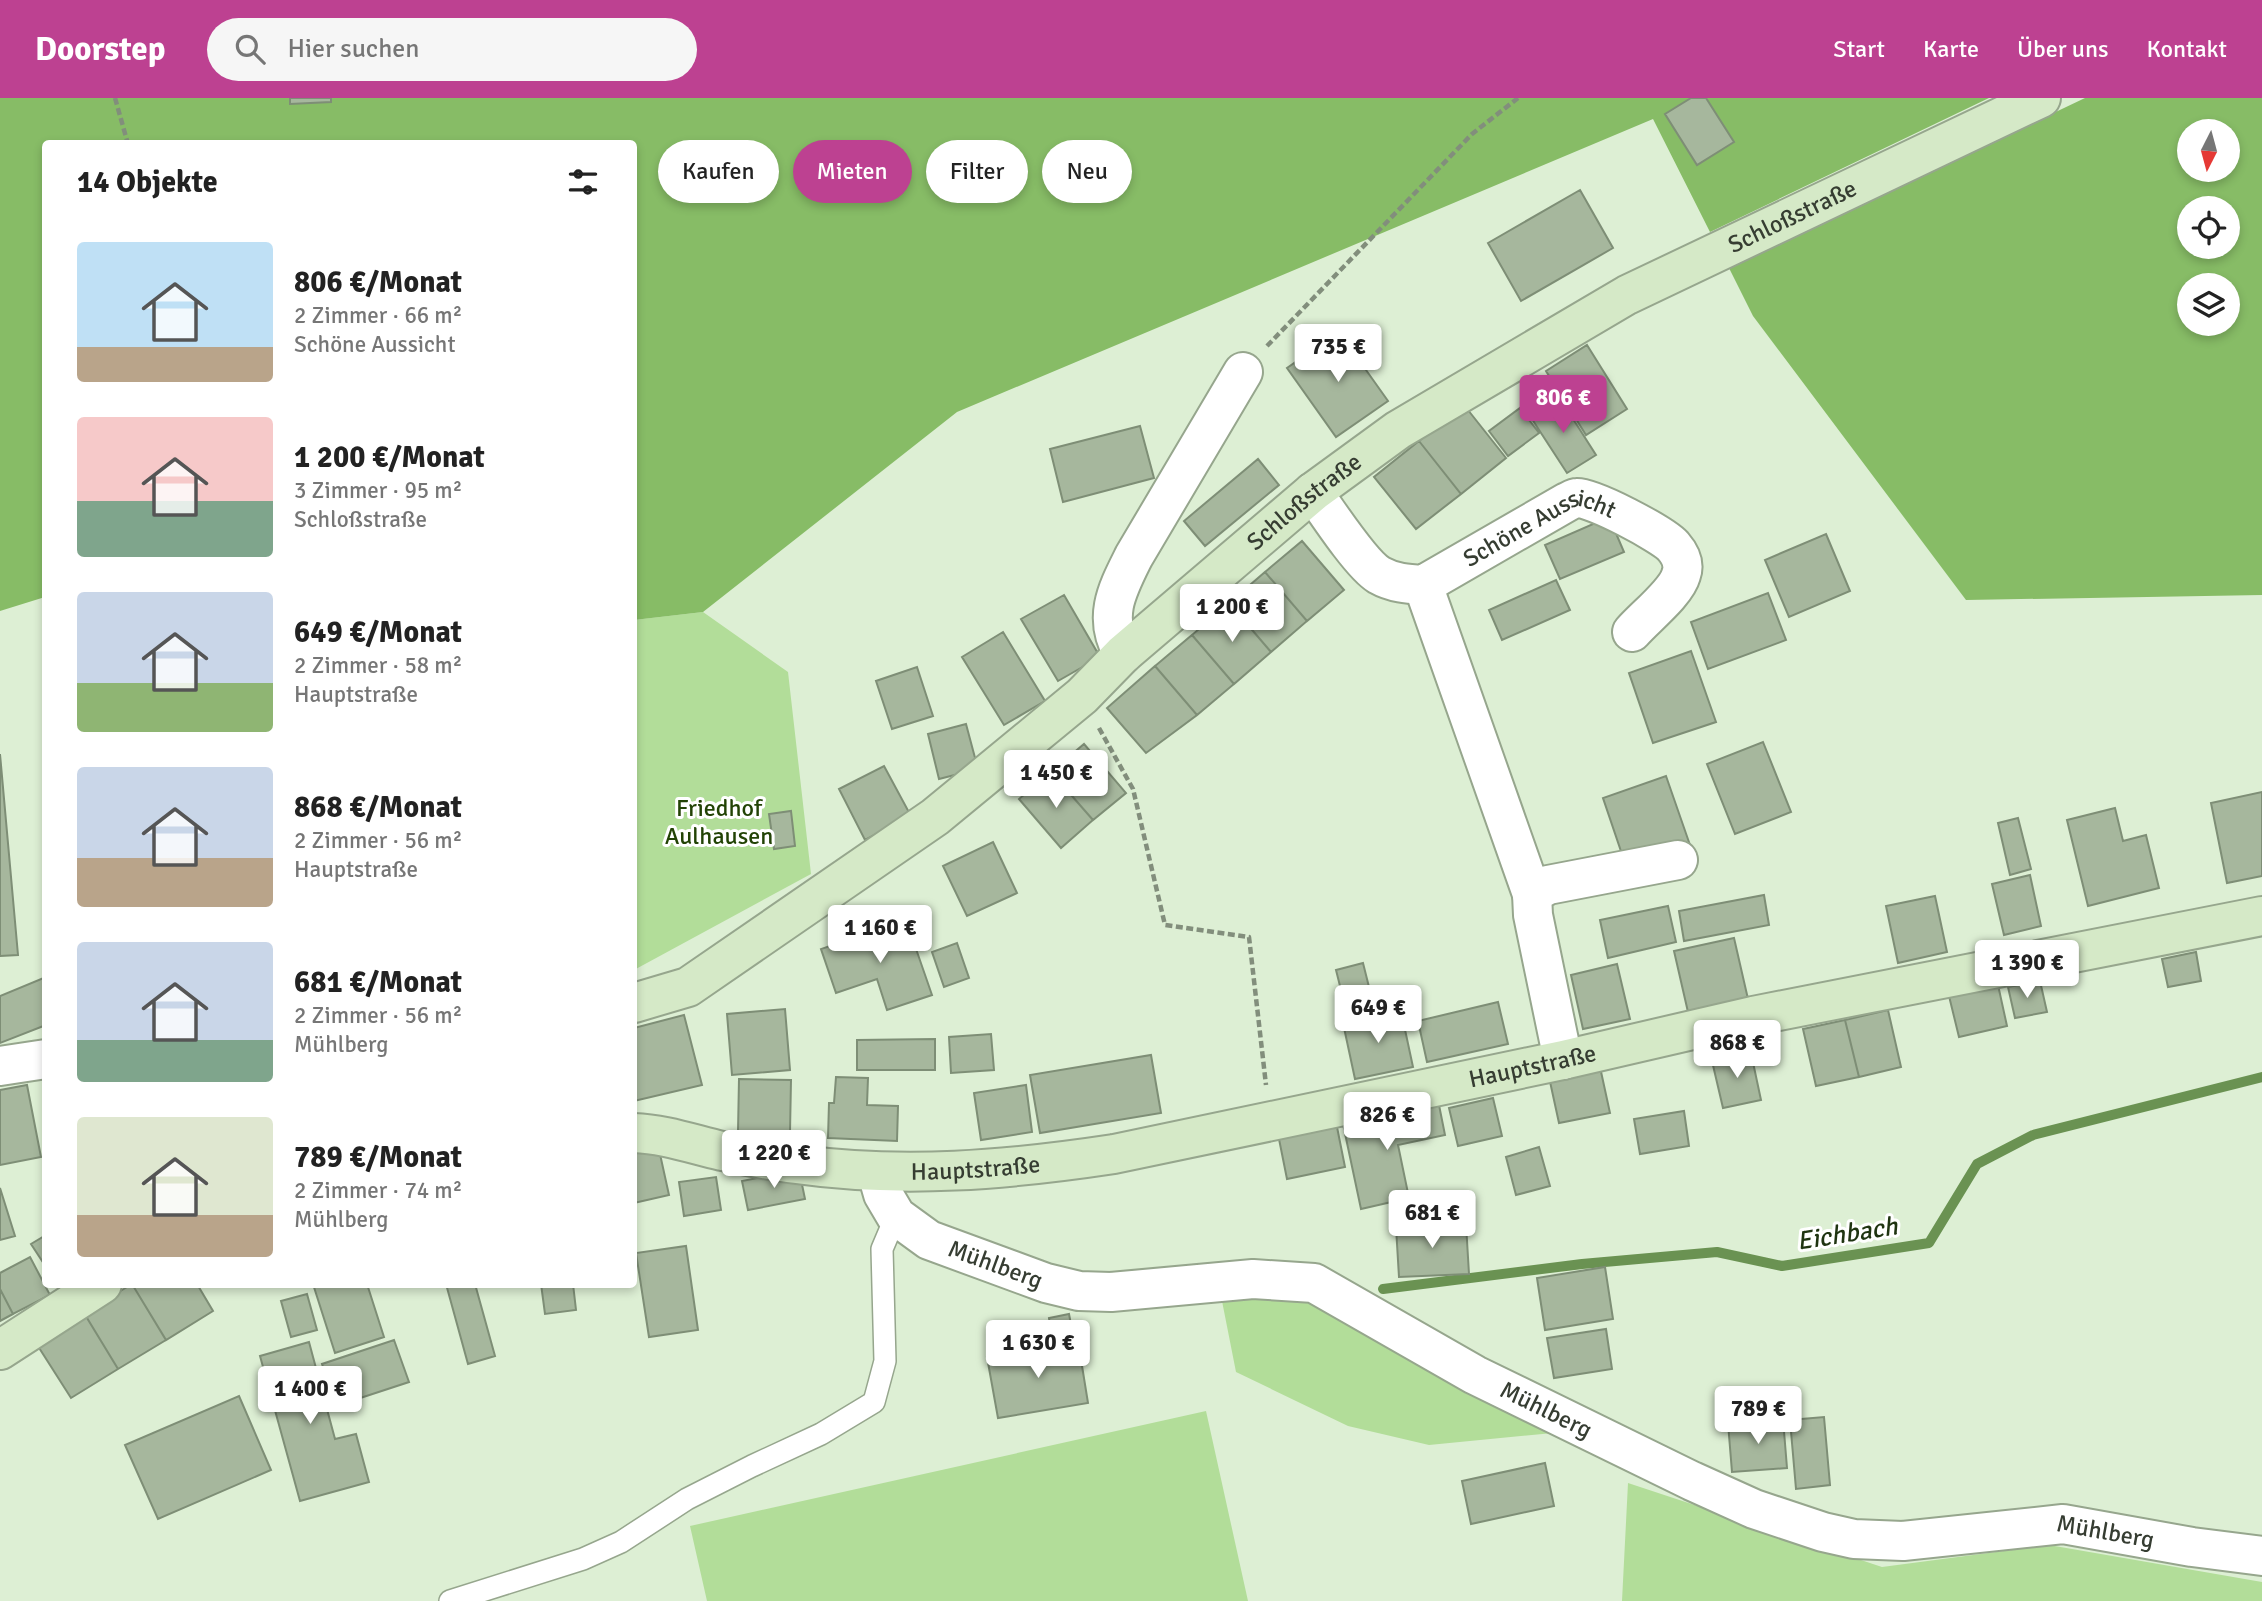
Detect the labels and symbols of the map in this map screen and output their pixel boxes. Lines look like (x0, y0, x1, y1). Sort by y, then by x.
north arrow (2177, 119, 2240, 182)
street label: Schloßstraße (1723, 173, 1861, 260)
pin: 735 € (1289, 324, 1387, 384)
pin: 806 € (1514, 376, 1612, 435)
street label: Schloßstraße (1241, 447, 1367, 557)
street label: Schöne Aussicht (1458, 483, 1621, 574)
pin: 1 200 € (1167, 584, 1297, 644)
pin: 1 450 € (991, 750, 1121, 810)
park label: Friedhof Aulhausen (665, 793, 773, 851)
pin: 1 160 € (815, 906, 945, 965)
pin: 1 390 € (1962, 940, 2092, 1000)
pin: 649 € (1329, 986, 1427, 1045)
pin: 868 € (1688, 1020, 1786, 1080)
street label: Hauptstraße (1466, 1038, 1599, 1094)
pin: 826 € (1338, 1093, 1436, 1152)
pin: 1 220 € (709, 1130, 839, 1190)
street label: Hauptstraße (911, 1149, 1042, 1187)
pin: 681 € (1383, 1190, 1481, 1250)
water label: Eichbach (1795, 1210, 1901, 1258)
street label: Mühlberg (944, 1233, 1047, 1296)
pin: 1 630 € (973, 1320, 1103, 1380)
pin: 1 400 € (245, 1366, 375, 1426)
street label: Mühlberg (1495, 1375, 1597, 1445)
pin: 789 € (1709, 1386, 1807, 1446)
street label: Mühlberg (2054, 1508, 2157, 1555)

